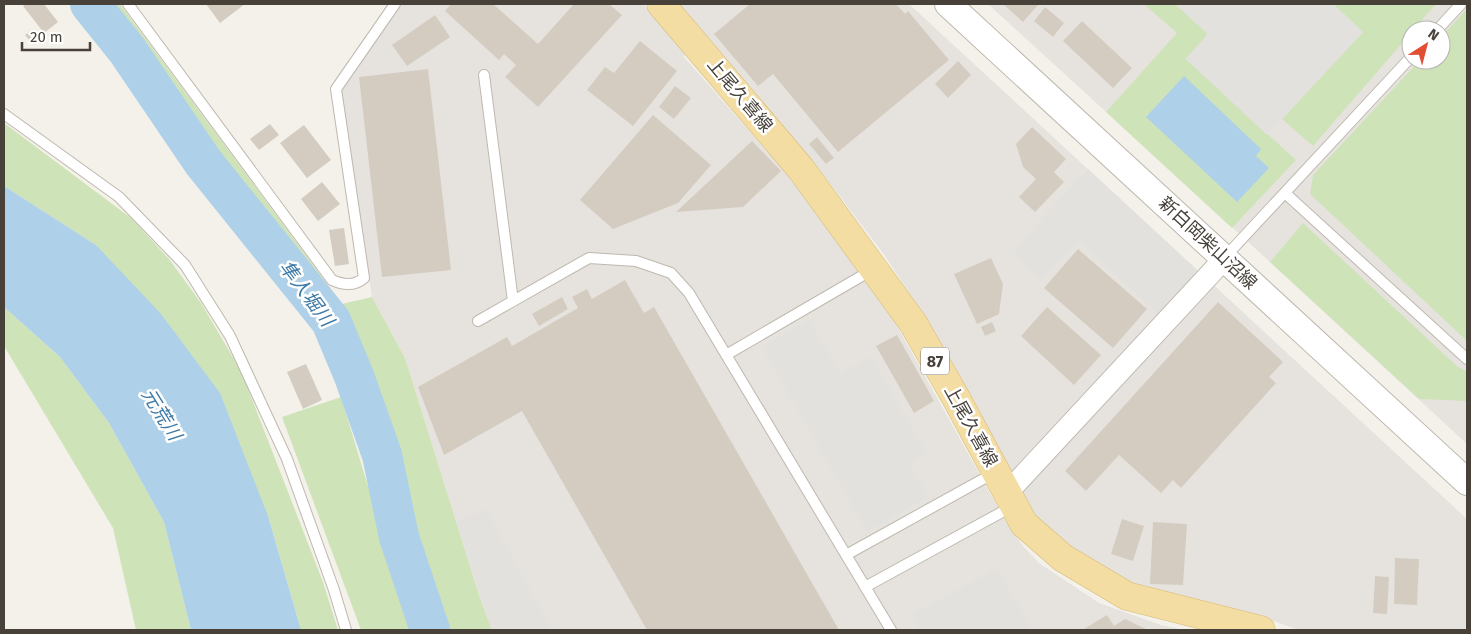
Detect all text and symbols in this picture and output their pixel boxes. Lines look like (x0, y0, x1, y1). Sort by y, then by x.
scale bar (22, 20, 90, 52)
north arrow (1401, 20, 1451, 70)
text: N (1425, 25, 1442, 44)
text: 20 m (30, 28, 63, 46)
street label: 上尾久喜線 (703, 53, 777, 137)
street label: 新白岡柴山沼線 (1154, 192, 1262, 294)
water label: 隼人堀川 (275, 256, 340, 332)
road number: 87 (921, 348, 949, 374)
street label: 上尾久喜線 (940, 381, 1002, 471)
water label: 元荒川 (137, 384, 187, 446)

